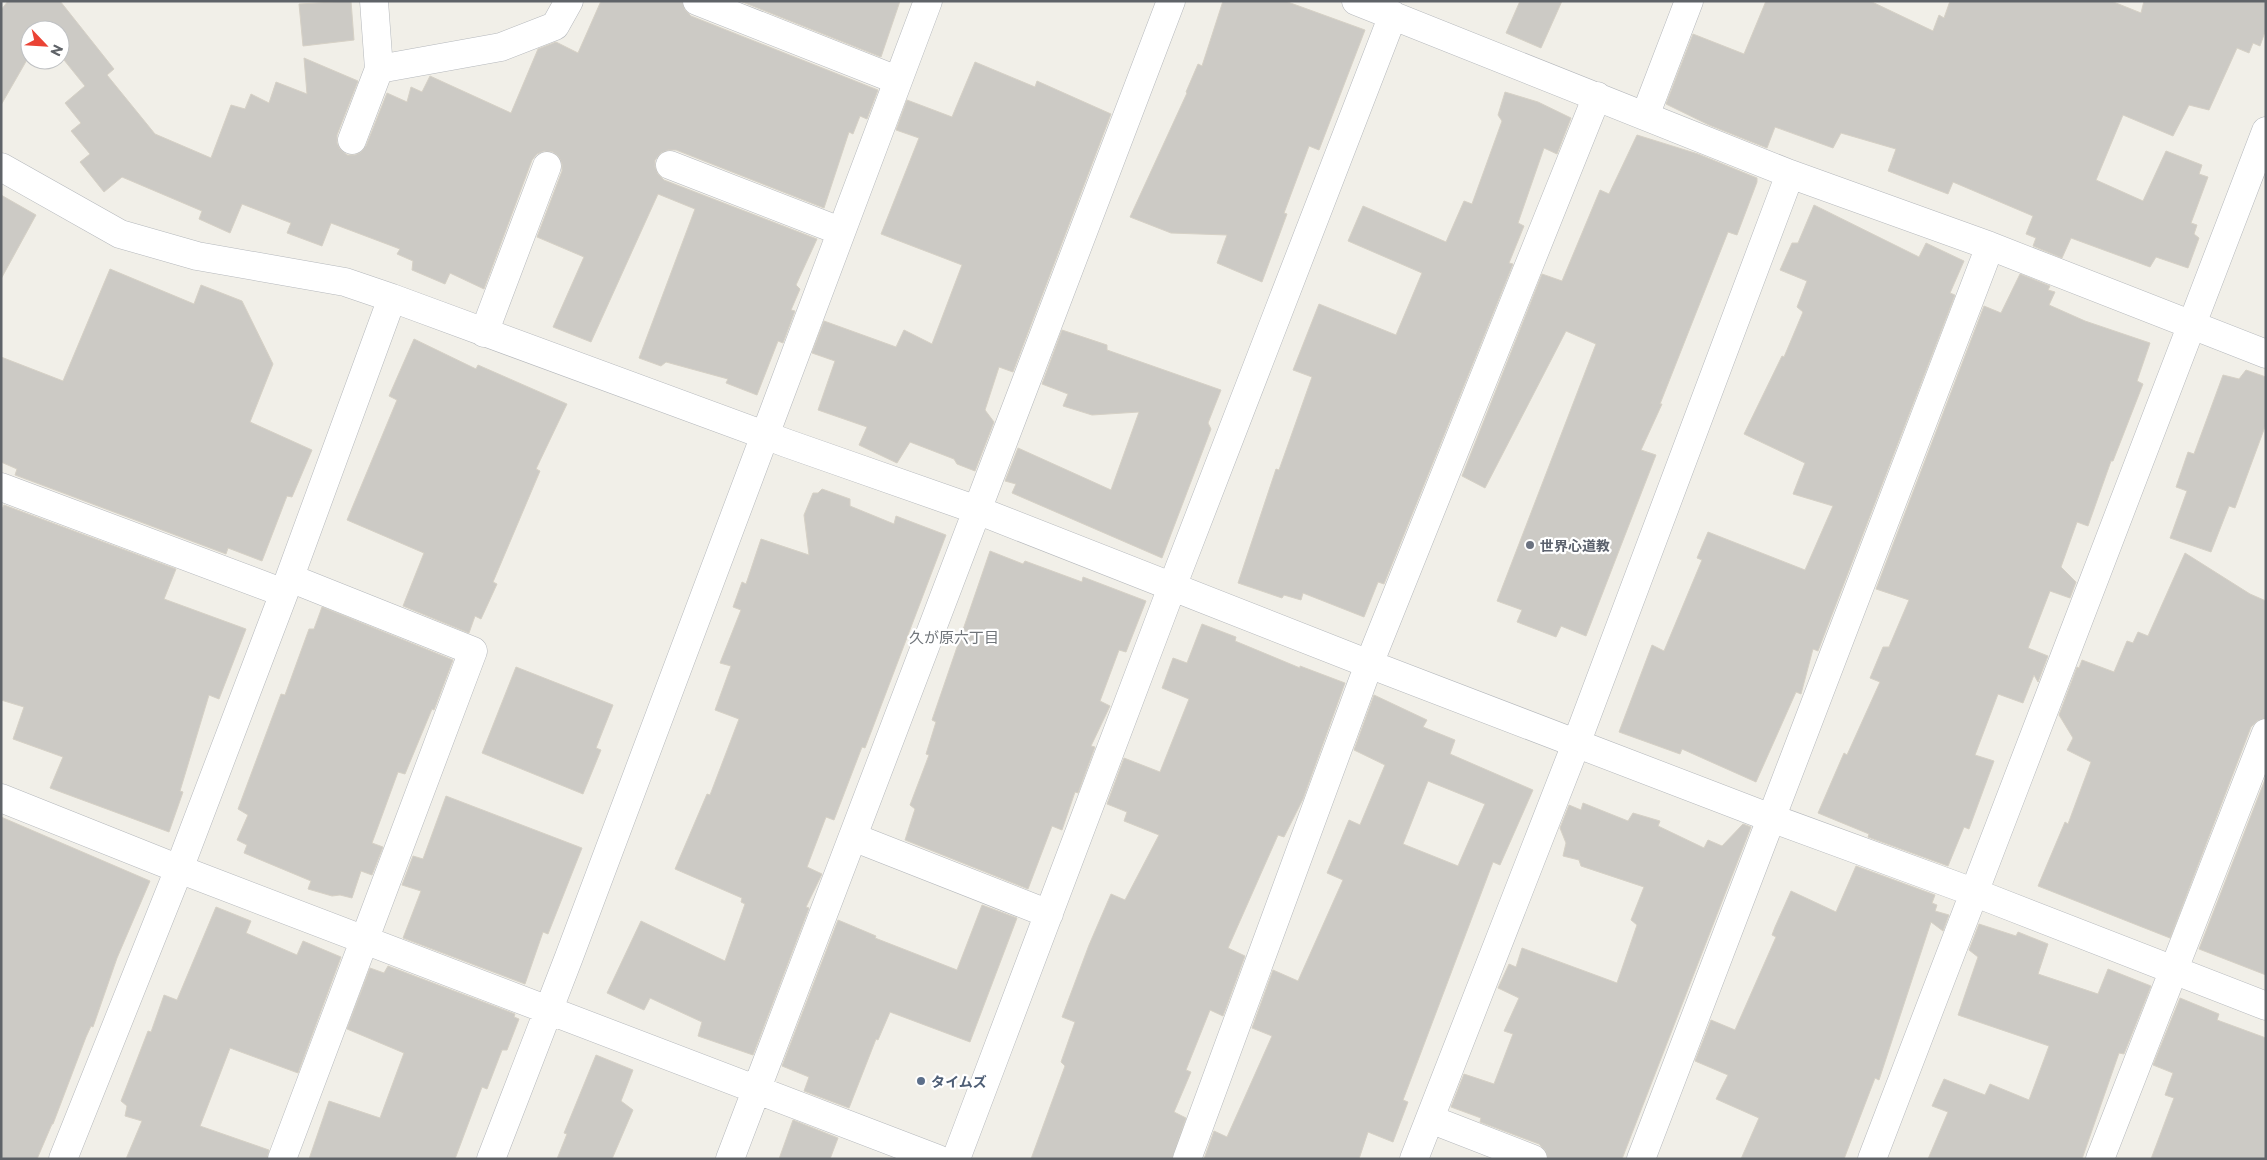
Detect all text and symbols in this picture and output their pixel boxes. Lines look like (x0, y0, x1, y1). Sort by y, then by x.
north arrow (20, 20, 70, 70)
text: N (47, 42, 67, 59)
place label: 世界心道教 (1540, 537, 1610, 554)
marker: 世界心道教 (1524, 539, 1536, 551)
district label: 久が原六丁目 (909, 628, 999, 646)
place label: タイムズ (931, 1073, 987, 1090)
marker: タイムズ (915, 1075, 927, 1087)

